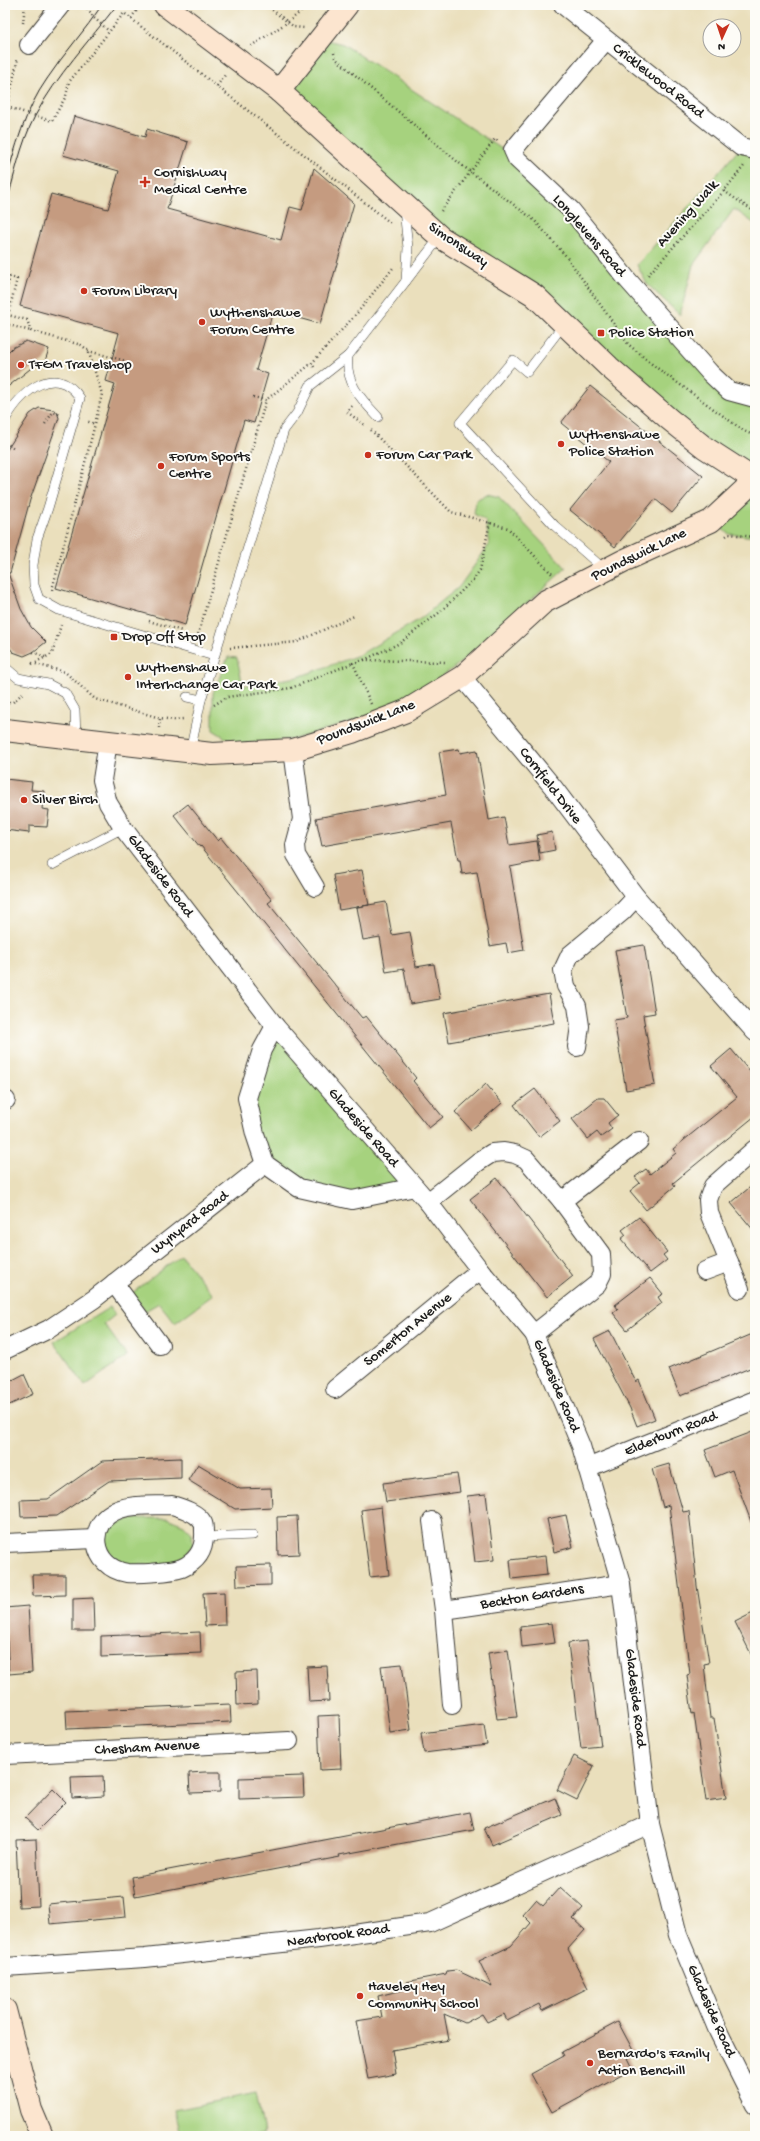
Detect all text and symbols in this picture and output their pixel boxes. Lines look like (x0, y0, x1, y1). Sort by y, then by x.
north arrow (702, 18, 742, 58)
street label: Cricklewood Road (608, 39, 709, 123)
text: N (718, 40, 725, 52)
place label: Cornishway Medical Centre (154, 164, 247, 199)
marker: Cornishway Medical Centre (139, 176, 151, 188)
street label: Avening Walk (653, 176, 724, 251)
street label: Longlevens Road (548, 191, 630, 282)
street label: Simonsway (425, 218, 492, 272)
place label: Forum Library (91, 282, 178, 300)
marker: Forum Library (79, 286, 89, 296)
place label: Wythenshawe Forum Centre (209, 304, 301, 339)
marker: Wythenshawe Forum Centre (197, 317, 207, 327)
place label: Police Station (608, 324, 694, 342)
marker: Police Station (596, 328, 606, 338)
place label: TFGM Travelshop (28, 356, 132, 374)
marker: TFGM Travelshop (16, 360, 26, 370)
place label: Wythenshawe Police Station (568, 426, 660, 461)
marker: Wythenshawe Police Station (556, 439, 566, 449)
place label: Forum Car Park (375, 446, 473, 464)
place label: Forum Sports Centre (168, 448, 251, 483)
marker: Forum Car Park (363, 450, 373, 460)
marker: Forum Sports Centre (156, 461, 166, 471)
street label: Poundswick Lane (588, 524, 690, 586)
place label: Drop Off Stop (121, 628, 206, 646)
marker: Drop Off Stop (109, 632, 119, 642)
place label: Wythenshawe Interhchange Car Park (136, 659, 278, 694)
marker: Wythenshawe Interhchange Car Park (123, 672, 133, 682)
street label: Poundswick Lane (314, 696, 418, 750)
street label: Cornfield Drive (515, 744, 586, 828)
place label: Silver Birch (32, 791, 98, 809)
marker: Silver Birch (19, 795, 29, 805)
street label: Gladeside Road (123, 831, 198, 922)
street label: Gladeside Road (324, 1085, 403, 1172)
street label: Wynyard Road (148, 1186, 233, 1259)
street label: Somerton Avenue (360, 1289, 456, 1371)
street label: Gladeside Road (528, 1337, 584, 1436)
street label: Elderburn Road (622, 1407, 721, 1461)
street label: Beckton Gardens (478, 1580, 585, 1614)
street label: Gladeside Road (620, 1648, 650, 1750)
street label: Chesham Avenue (94, 1736, 200, 1760)
street label: Nearbrook Road (286, 1920, 391, 1952)
street label: Gladeside Road (683, 1962, 740, 2061)
place label: Haveley Hey Community School (368, 1978, 479, 2013)
marker: Haveley Hey Community School (355, 1991, 365, 2001)
place label: Bernardo's Family Action Benchill (597, 2045, 710, 2080)
marker: Bernardo's Family Action Benchill (585, 2058, 595, 2068)

